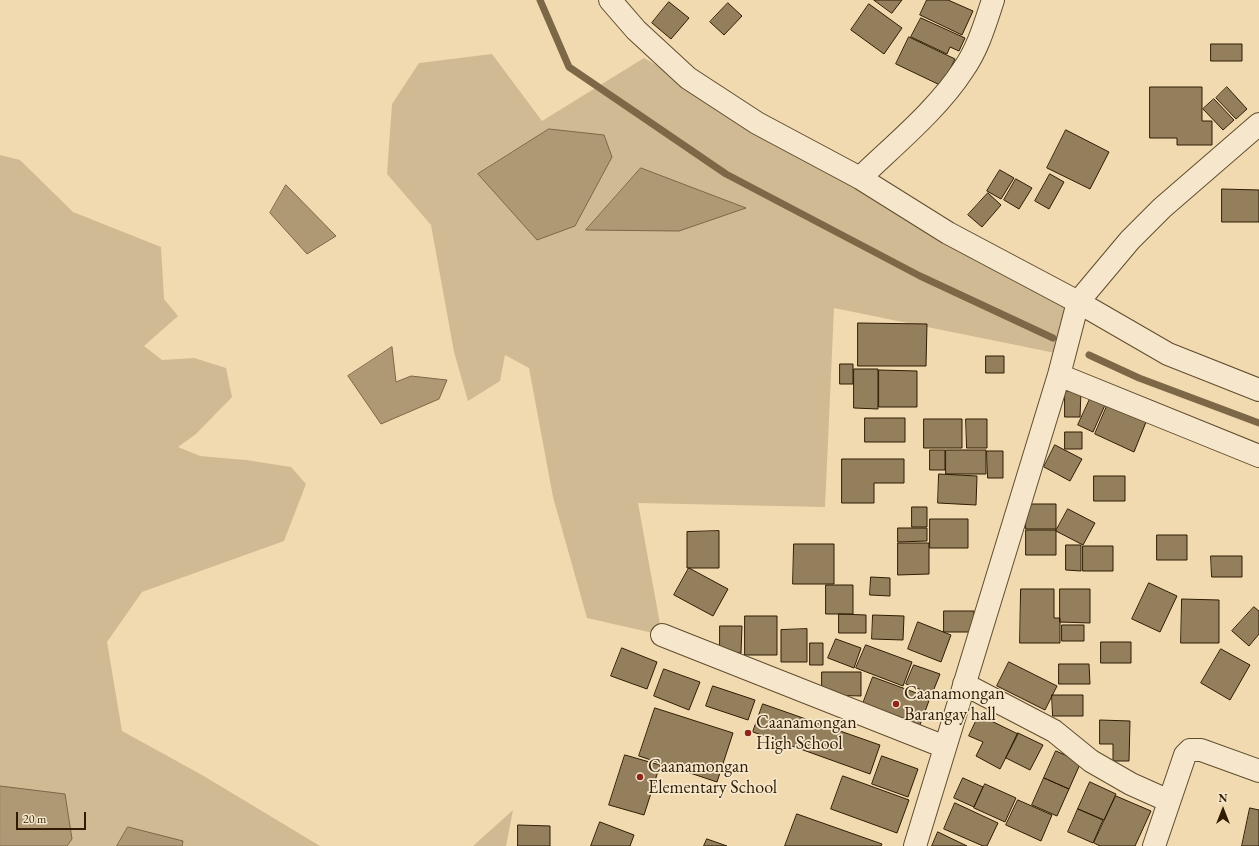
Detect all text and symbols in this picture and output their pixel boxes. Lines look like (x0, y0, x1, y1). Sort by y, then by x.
place label: Caanamongan Barangay hall (904, 683, 1005, 726)
marker: Caanamongan Barangay hall (891, 699, 901, 709)
place label: Caanamongan High School (756, 712, 857, 754)
marker: Caanamongan High School (743, 728, 753, 738)
place label: Caanamongan Elementary School (648, 756, 777, 798)
marker: Caanamongan Elementary School (635, 772, 645, 782)
north arrow (1203, 790, 1243, 830)
text: N (1219, 791, 1227, 805)
scale bar (18, 804, 88, 830)
text: 20 m (23, 811, 46, 827)

